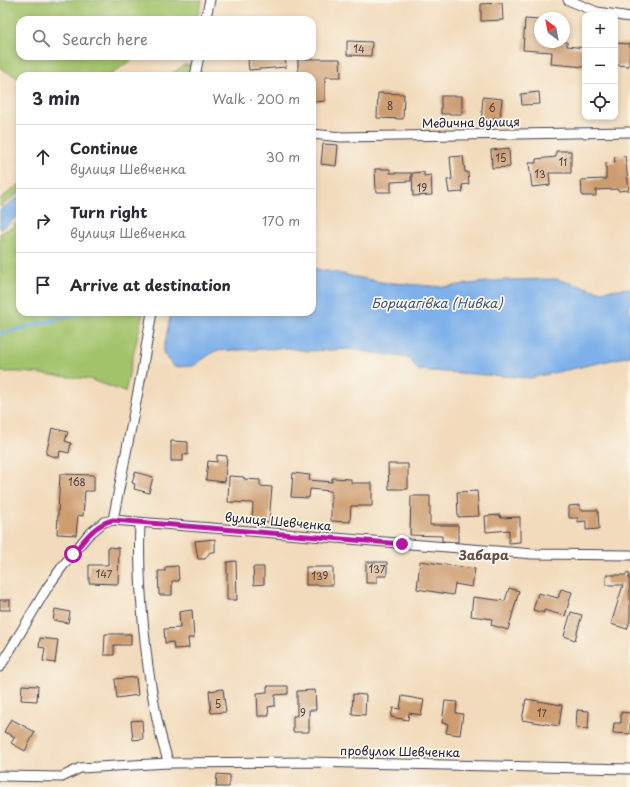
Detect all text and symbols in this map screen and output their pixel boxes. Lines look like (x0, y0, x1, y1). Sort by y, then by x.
north arrow (534, 12, 570, 48)
map controls (582, 12, 618, 120)
button: + (582, 12, 618, 48)
search box (16, 16, 316, 60)
icon: search (30, 27, 52, 49)
text: Search here (62, 27, 148, 50)
house number: 14 (353, 41, 365, 56)
button: − (582, 48, 618, 84)
button: locate (582, 84, 618, 120)
text: 3 min (32, 85, 80, 111)
text: Walk · 200 m (212, 89, 300, 108)
house number: 8 (387, 98, 393, 113)
house number: 6 (488, 100, 496, 115)
street label: Медична вулиця (422, 112, 520, 132)
text: Continue (70, 136, 138, 159)
icon: ahead (32, 146, 54, 168)
text: 30 m (266, 147, 300, 166)
house number: 15 (496, 150, 506, 165)
house number: 11 (559, 154, 567, 169)
text: вулиця Шевченка (70, 159, 186, 178)
house number: 13 (534, 166, 546, 181)
house number: 19 (417, 180, 427, 195)
text: Turn right (70, 200, 147, 223)
icon: right (32, 210, 54, 232)
text: 170 m (262, 211, 300, 230)
text: вулиця Шевченка (70, 223, 186, 242)
text: Arrive at destination (70, 273, 231, 296)
icon: arrive (32, 274, 54, 296)
water label: Борщагівка (Нивка) (372, 293, 503, 312)
house number: 168 (68, 474, 86, 489)
street label: вулиця Шевченка (224, 507, 333, 535)
route end (393, 535, 411, 553)
route start (64, 545, 82, 563)
district label: Забара (458, 545, 509, 564)
house number: 137 (369, 561, 386, 576)
house number: 147 (96, 566, 113, 581)
house number: 139 (312, 568, 329, 583)
house number: 5 (215, 696, 221, 711)
house number: 9 (300, 705, 306, 720)
house number: 17 (537, 705, 548, 720)
street label: провулок Шевченка (340, 741, 461, 761)

